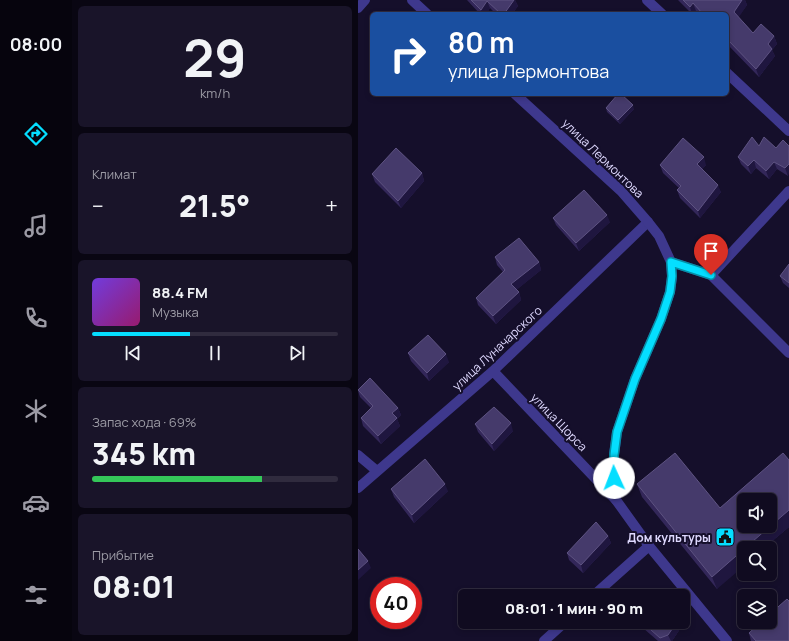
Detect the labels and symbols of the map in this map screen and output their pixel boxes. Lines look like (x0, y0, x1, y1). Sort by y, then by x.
street label: улица Лермонтова (558, 115, 648, 201)
pin (694, 234, 728, 275)
street label: улица Луначарского (448, 302, 546, 394)
street label: улица Щорса (527, 389, 591, 455)
position arrow (593, 457, 635, 499)
public building icon: Дом культуры (714, 526, 736, 548)
place label: Дом культуры (627, 529, 711, 546)
speed limit sign: 40 (370, 577, 422, 629)

